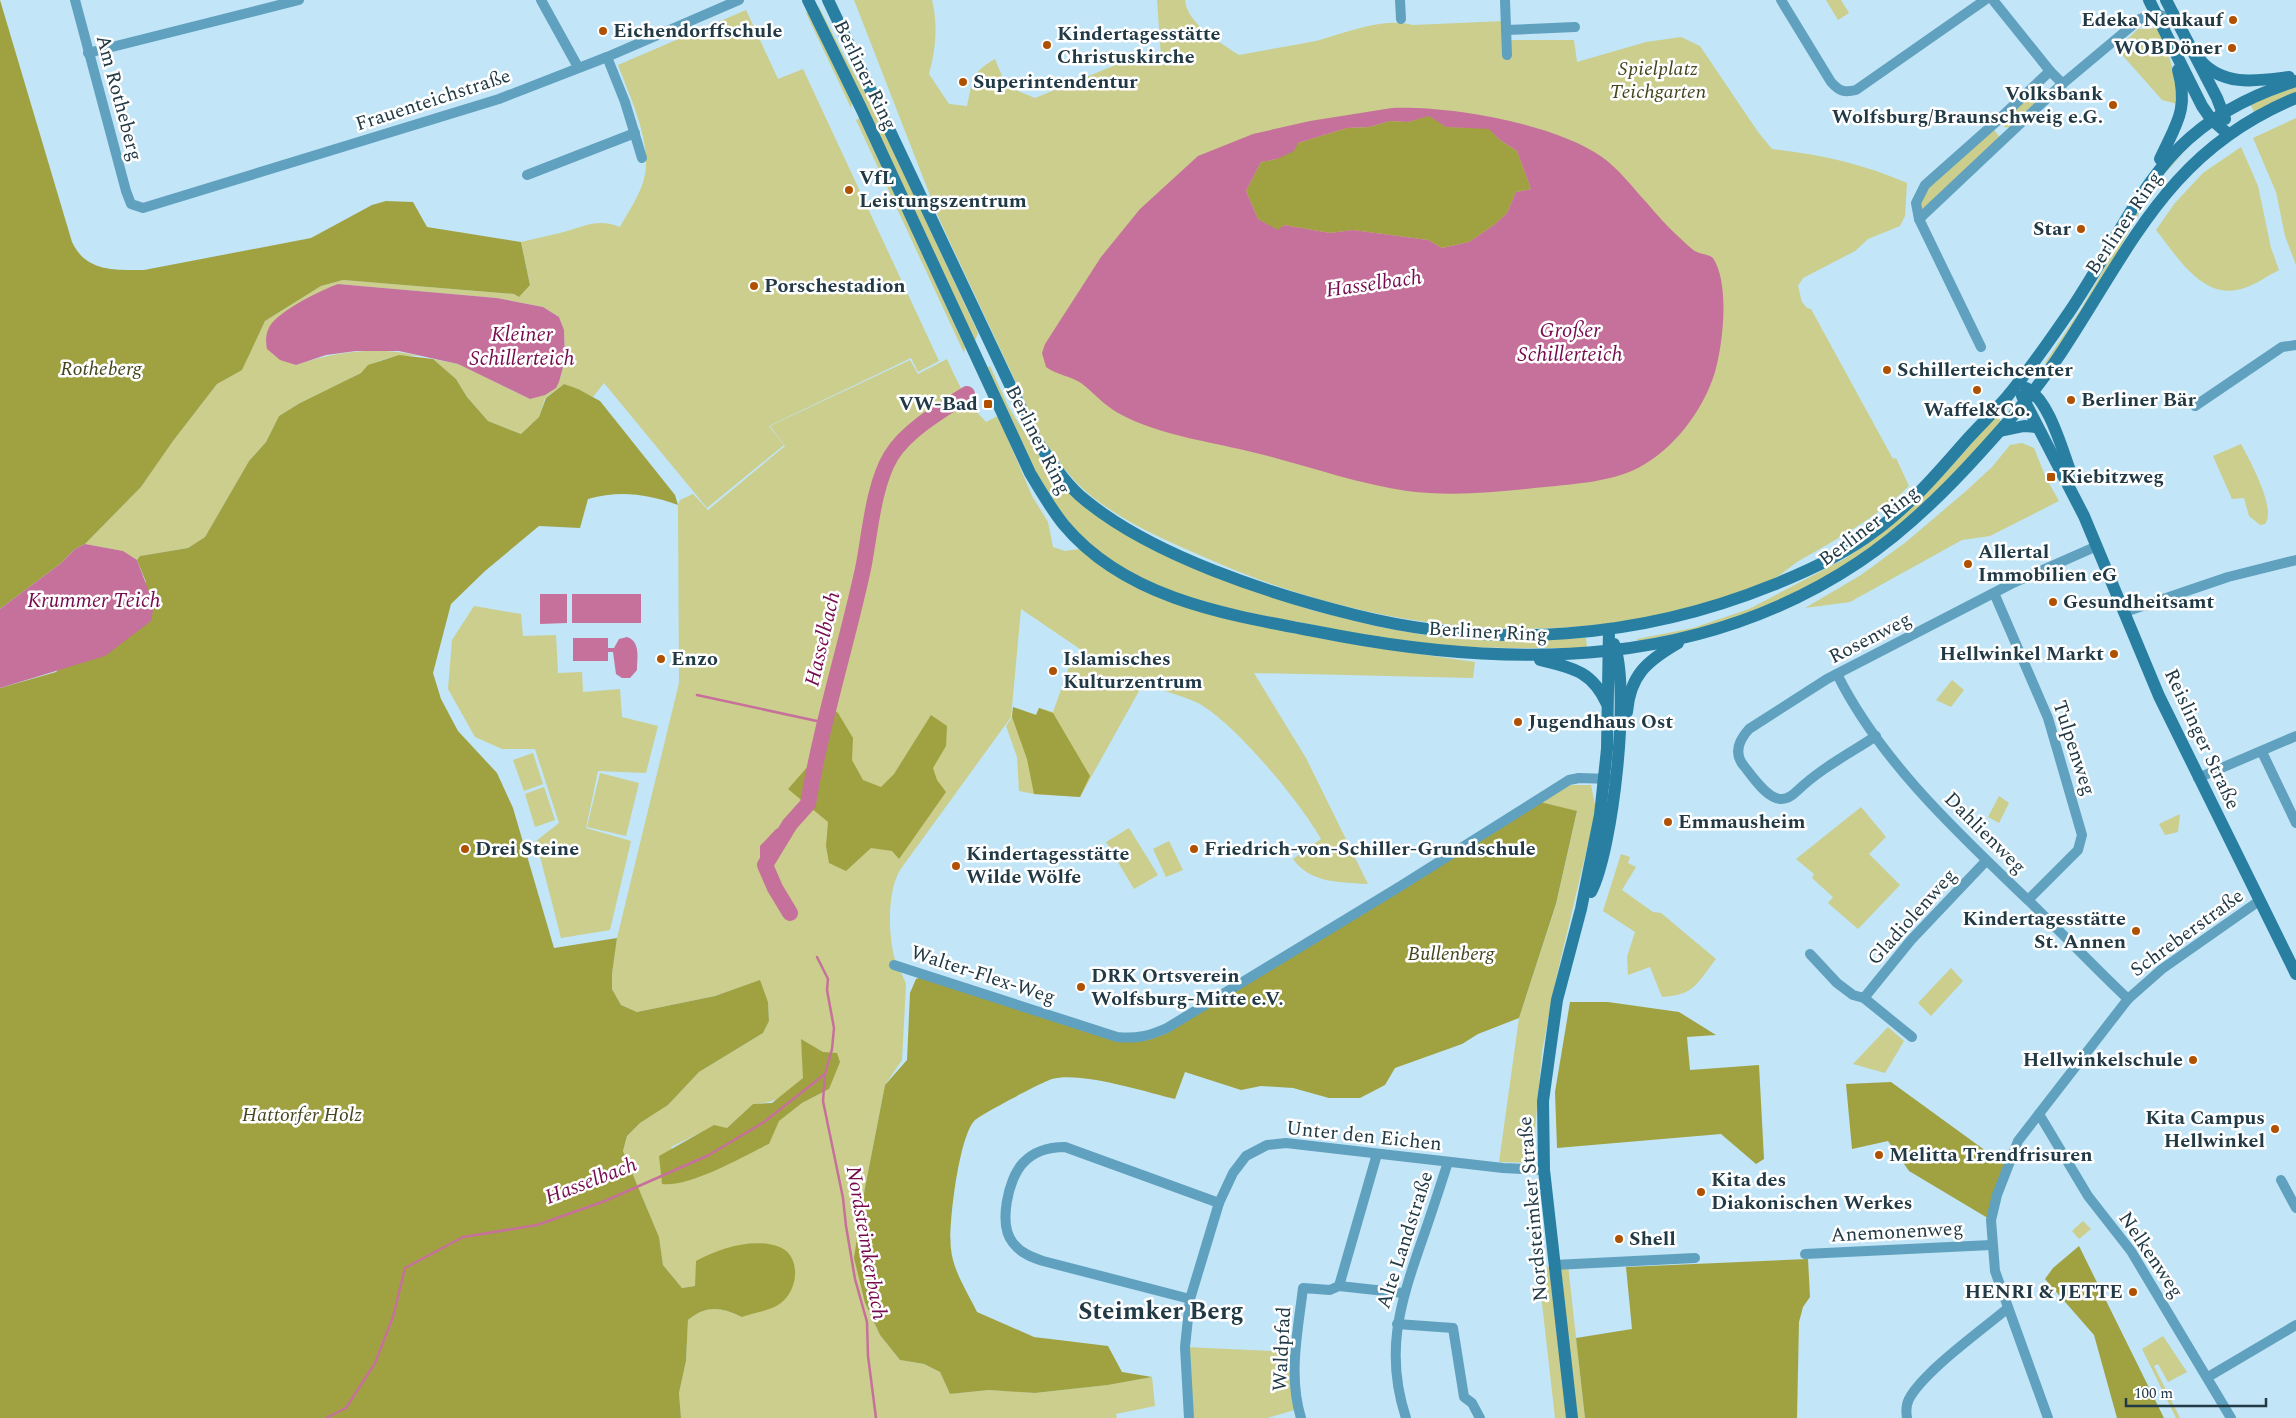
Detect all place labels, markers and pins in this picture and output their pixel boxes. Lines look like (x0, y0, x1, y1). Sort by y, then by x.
place label: Edeka Neukauf (2081, 5, 2225, 35)
marker: Edeka Neukauf (2227, 14, 2239, 26)
place label: Eichendorffschule (613, 16, 782, 46)
place label: Kindertagesstätte Christuskirche (1057, 19, 1221, 72)
marker: Eichendorffschule (597, 25, 609, 37)
place label: WOBDöner (2114, 33, 2222, 63)
marker: Kindertagesstätte Christuskirche (1041, 39, 1053, 51)
marker: WOBDöner (2226, 42, 2238, 54)
place label: Superintendentur (973, 67, 1138, 97)
marker: Superintendentur (957, 76, 969, 88)
place label: Volksbank Wolfsburg/Braunschweig e.G. (1832, 79, 2103, 132)
marker: Volksbank Wolfsburg/Braunschweig e.G. (2107, 99, 2119, 111)
place label: VfL Leistungszentrum (859, 163, 1027, 216)
marker: VfL Leistungszentrum (843, 184, 855, 196)
place label: Star (2033, 214, 2071, 244)
marker: Star (2075, 223, 2087, 235)
place label: Porschestadion (764, 271, 906, 301)
marker: Porschestadion (748, 280, 760, 292)
place label: Schillerteichcenter (1897, 355, 2073, 385)
marker: Schillerteichcenter (1881, 364, 1893, 376)
marker: Waffel&Co. (1971, 384, 1983, 396)
place label: Berliner Bär (2081, 385, 2196, 415)
place label: VW-Bad (899, 389, 978, 419)
marker: Berliner Bär (2065, 394, 2077, 406)
place label: Waffel&Co. (1923, 395, 2031, 425)
marker: VW-Bad (982, 398, 994, 410)
place label: Kiebitzweg (2061, 462, 2164, 492)
marker: Kiebitzweg (2045, 471, 2057, 483)
place label: Allertal Immobilien eG (1978, 537, 2117, 590)
marker: Allertal Immobilien eG (1962, 558, 1974, 570)
place label: Gesundheitsamt (2063, 587, 2215, 617)
marker: Gesundheitsamt (2047, 596, 2059, 608)
place label: Hellwinkel Markt (1939, 639, 2104, 669)
place label: Enzo (671, 644, 718, 674)
place label: Islamisches Kulturzentrum (1063, 644, 1203, 697)
marker: Hellwinkel Markt (2108, 648, 2120, 660)
marker: Enzo (655, 653, 667, 665)
marker: Islamisches Kulturzentrum (1047, 665, 1059, 677)
place label: Jugendhaus Ost (1528, 707, 1674, 737)
marker: Jugendhaus Ost (1512, 716, 1524, 728)
place label: Emmausheim (1678, 807, 1805, 837)
marker: Emmausheim (1662, 816, 1674, 828)
place label: Drei Steine (475, 834, 579, 864)
place label: Friedrich-von-Schiller-Grundschule (1204, 834, 1536, 864)
place label: Kindertagesstätte Wilde Wölfe (966, 839, 1130, 892)
marker: Drei Steine (459, 843, 471, 855)
marker: Friedrich-von-Schiller-Grundschule (1188, 843, 1200, 855)
marker: Kindertagesstätte Wilde Wölfe (950, 860, 962, 872)
place label: Kindertagesstätte St. Annen (1963, 904, 2126, 957)
marker: Kindertagesstätte St. Annen (2130, 925, 2142, 937)
place label: DRK Ortsverein Wolfsburg-Mitte e.V. (1091, 961, 1284, 1014)
marker: DRK Ortsverein Wolfsburg-Mitte e.V. (1075, 981, 1087, 993)
place label: Hellwinkelschule (2023, 1045, 2183, 1075)
marker: Hellwinkelschule (2187, 1054, 2199, 1066)
place label: Kita Campus Hellwinkel (2145, 1103, 2265, 1156)
marker: Kita Campus Hellwinkel (2269, 1123, 2281, 1135)
place label: Melitta Trendfrisuren (1889, 1140, 2093, 1170)
marker: Melitta Trendfrisuren (1873, 1149, 1885, 1161)
place label: Kita des Diakonischen Werkes (1711, 1165, 1912, 1218)
marker: Kita des Diakonischen Werkes (1695, 1186, 1707, 1198)
place label: Shell (1629, 1224, 1676, 1254)
marker: Shell (1613, 1233, 1625, 1245)
place label: HENRI & JETTE (1964, 1277, 2123, 1307)
marker: HENRI & JETTE (2127, 1286, 2139, 1298)

